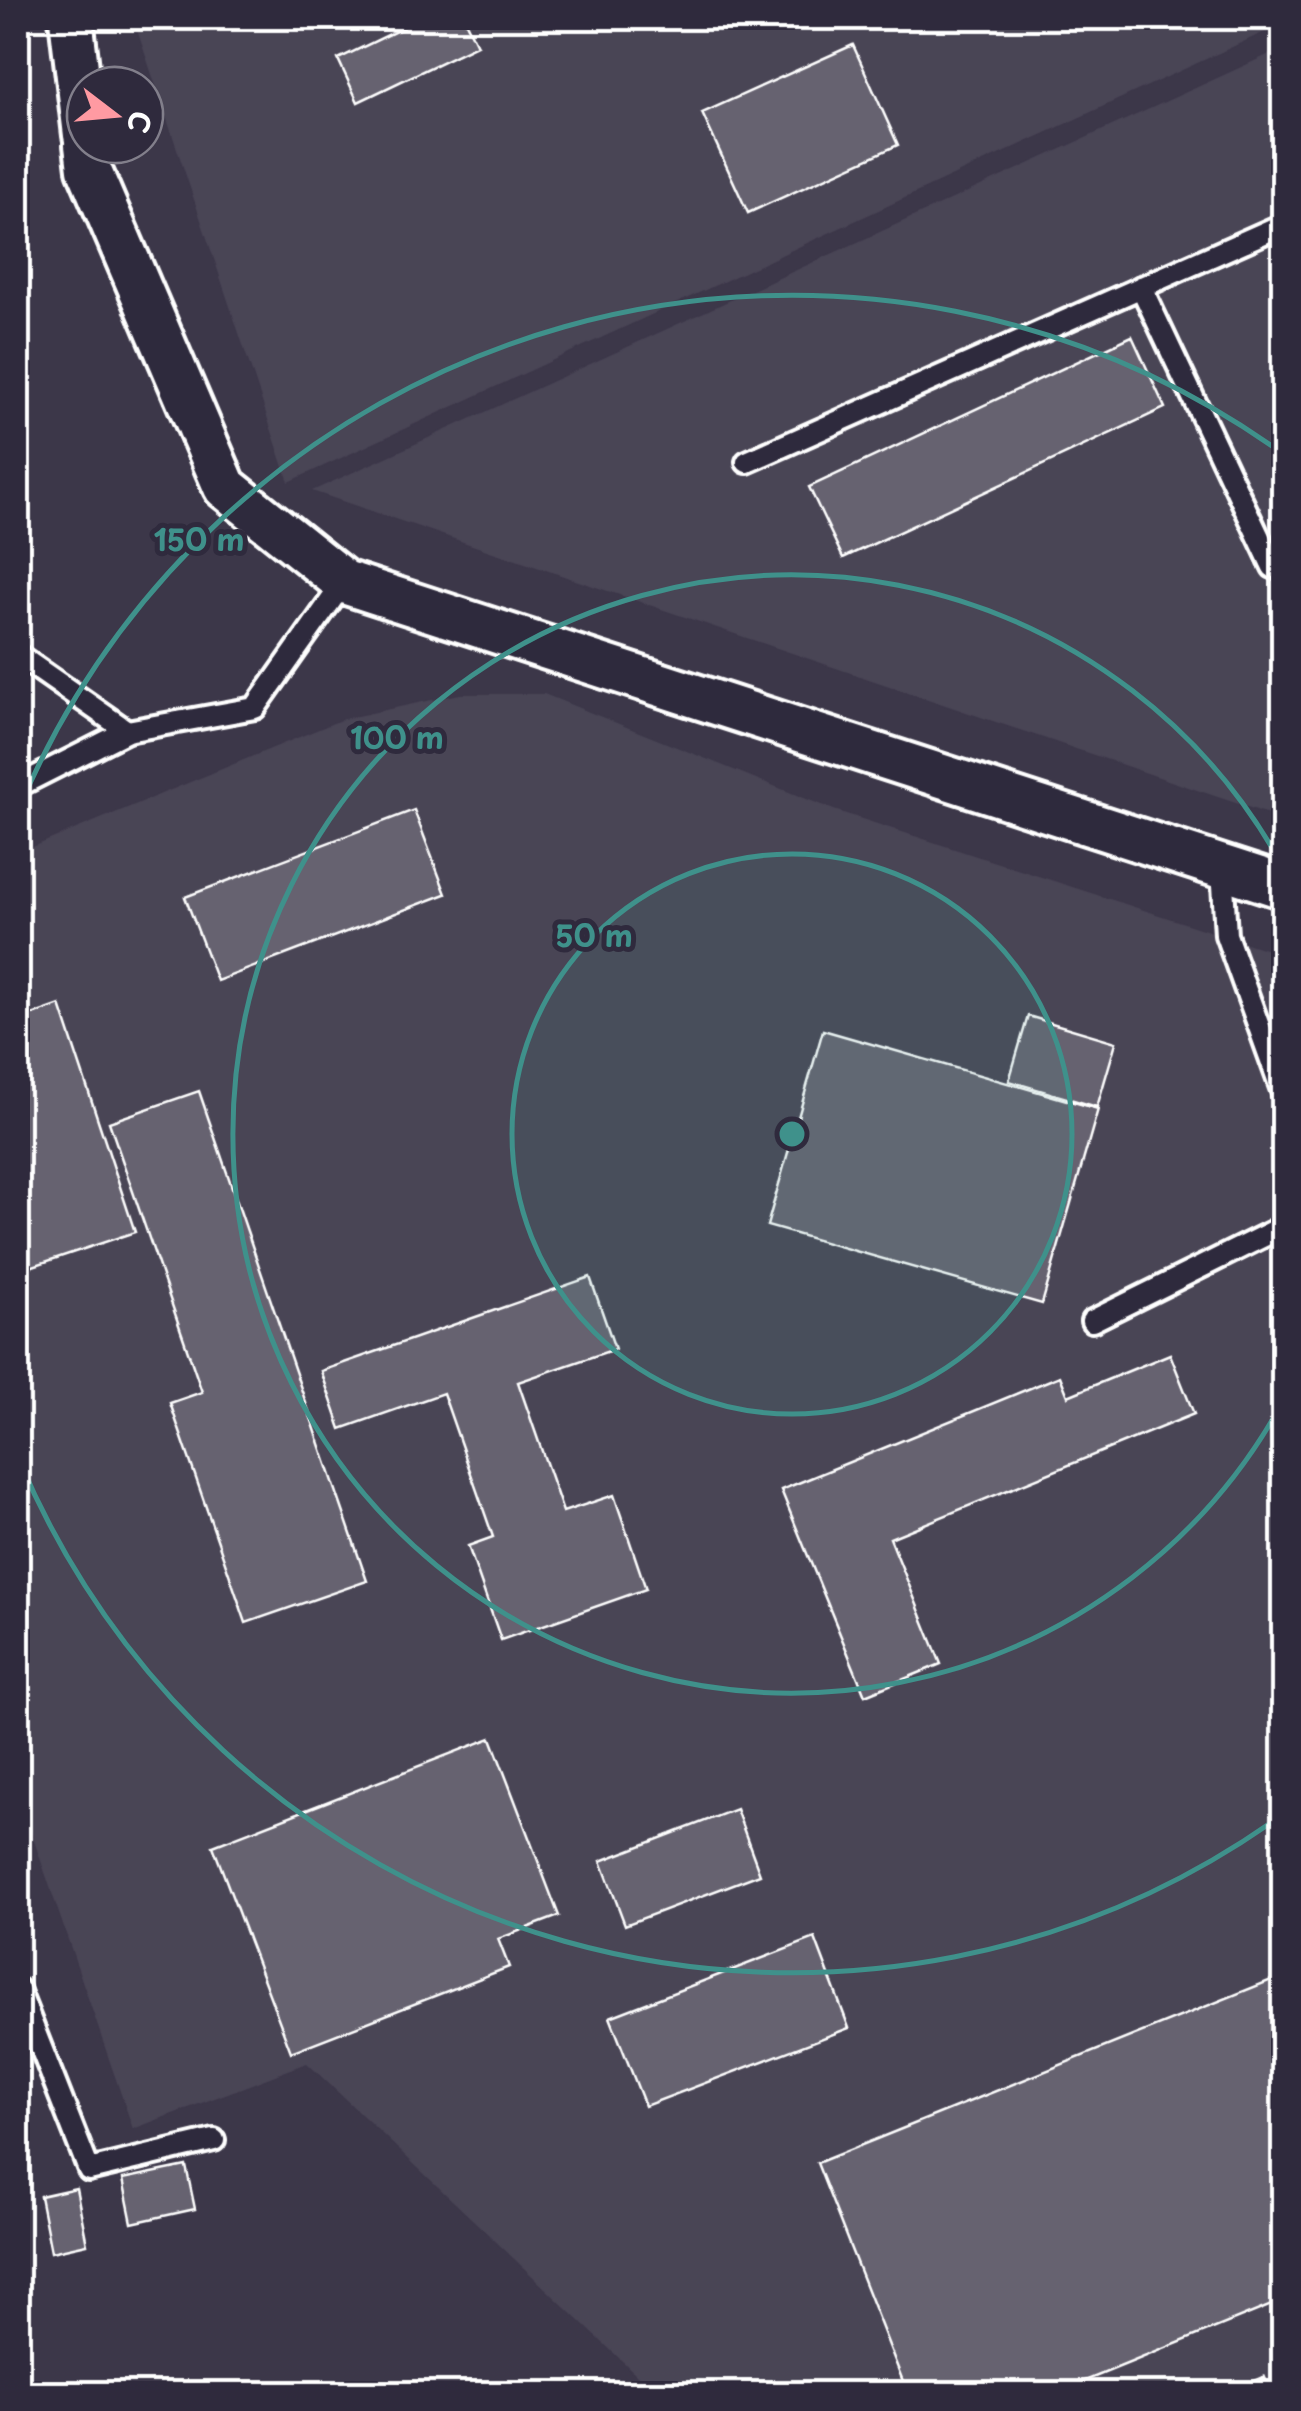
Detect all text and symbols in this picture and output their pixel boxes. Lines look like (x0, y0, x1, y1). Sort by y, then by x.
north arrow (65, 65, 165, 165)
text: С (117, 106, 164, 138)
text: 150 m (154, 516, 244, 561)
text: 100 m (350, 714, 444, 759)
text: 50 m (555, 912, 633, 957)
centre of rings (774, 1116, 810, 1152)

